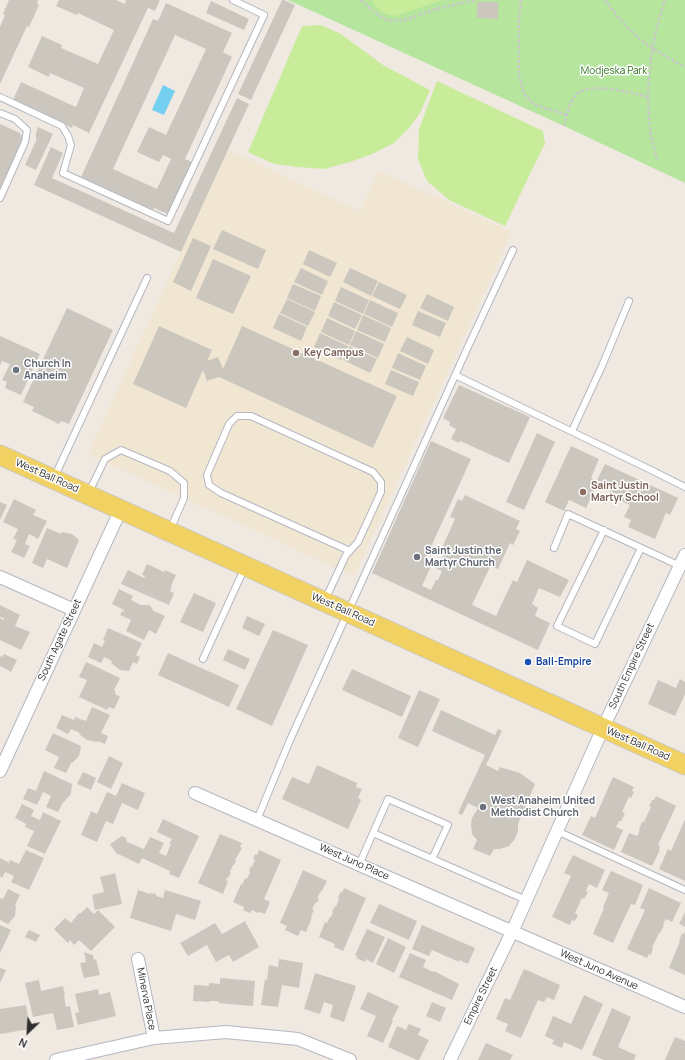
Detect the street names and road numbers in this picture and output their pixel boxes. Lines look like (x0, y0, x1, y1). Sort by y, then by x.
street label: West Ball Road (14, 457, 80, 495)
street label: West Ball Road (310, 591, 376, 629)
street label: South Agate Street (36, 597, 84, 683)
street label: South Empire Street (607, 621, 657, 711)
street label: West Ball Road (605, 725, 671, 763)
street label: West Juno Place (317, 841, 391, 883)
street label: West Juno Avenue (558, 947, 640, 993)
street label: Empire Street (462, 965, 500, 1027)
street label: Minerva Place (134, 967, 158, 1031)

